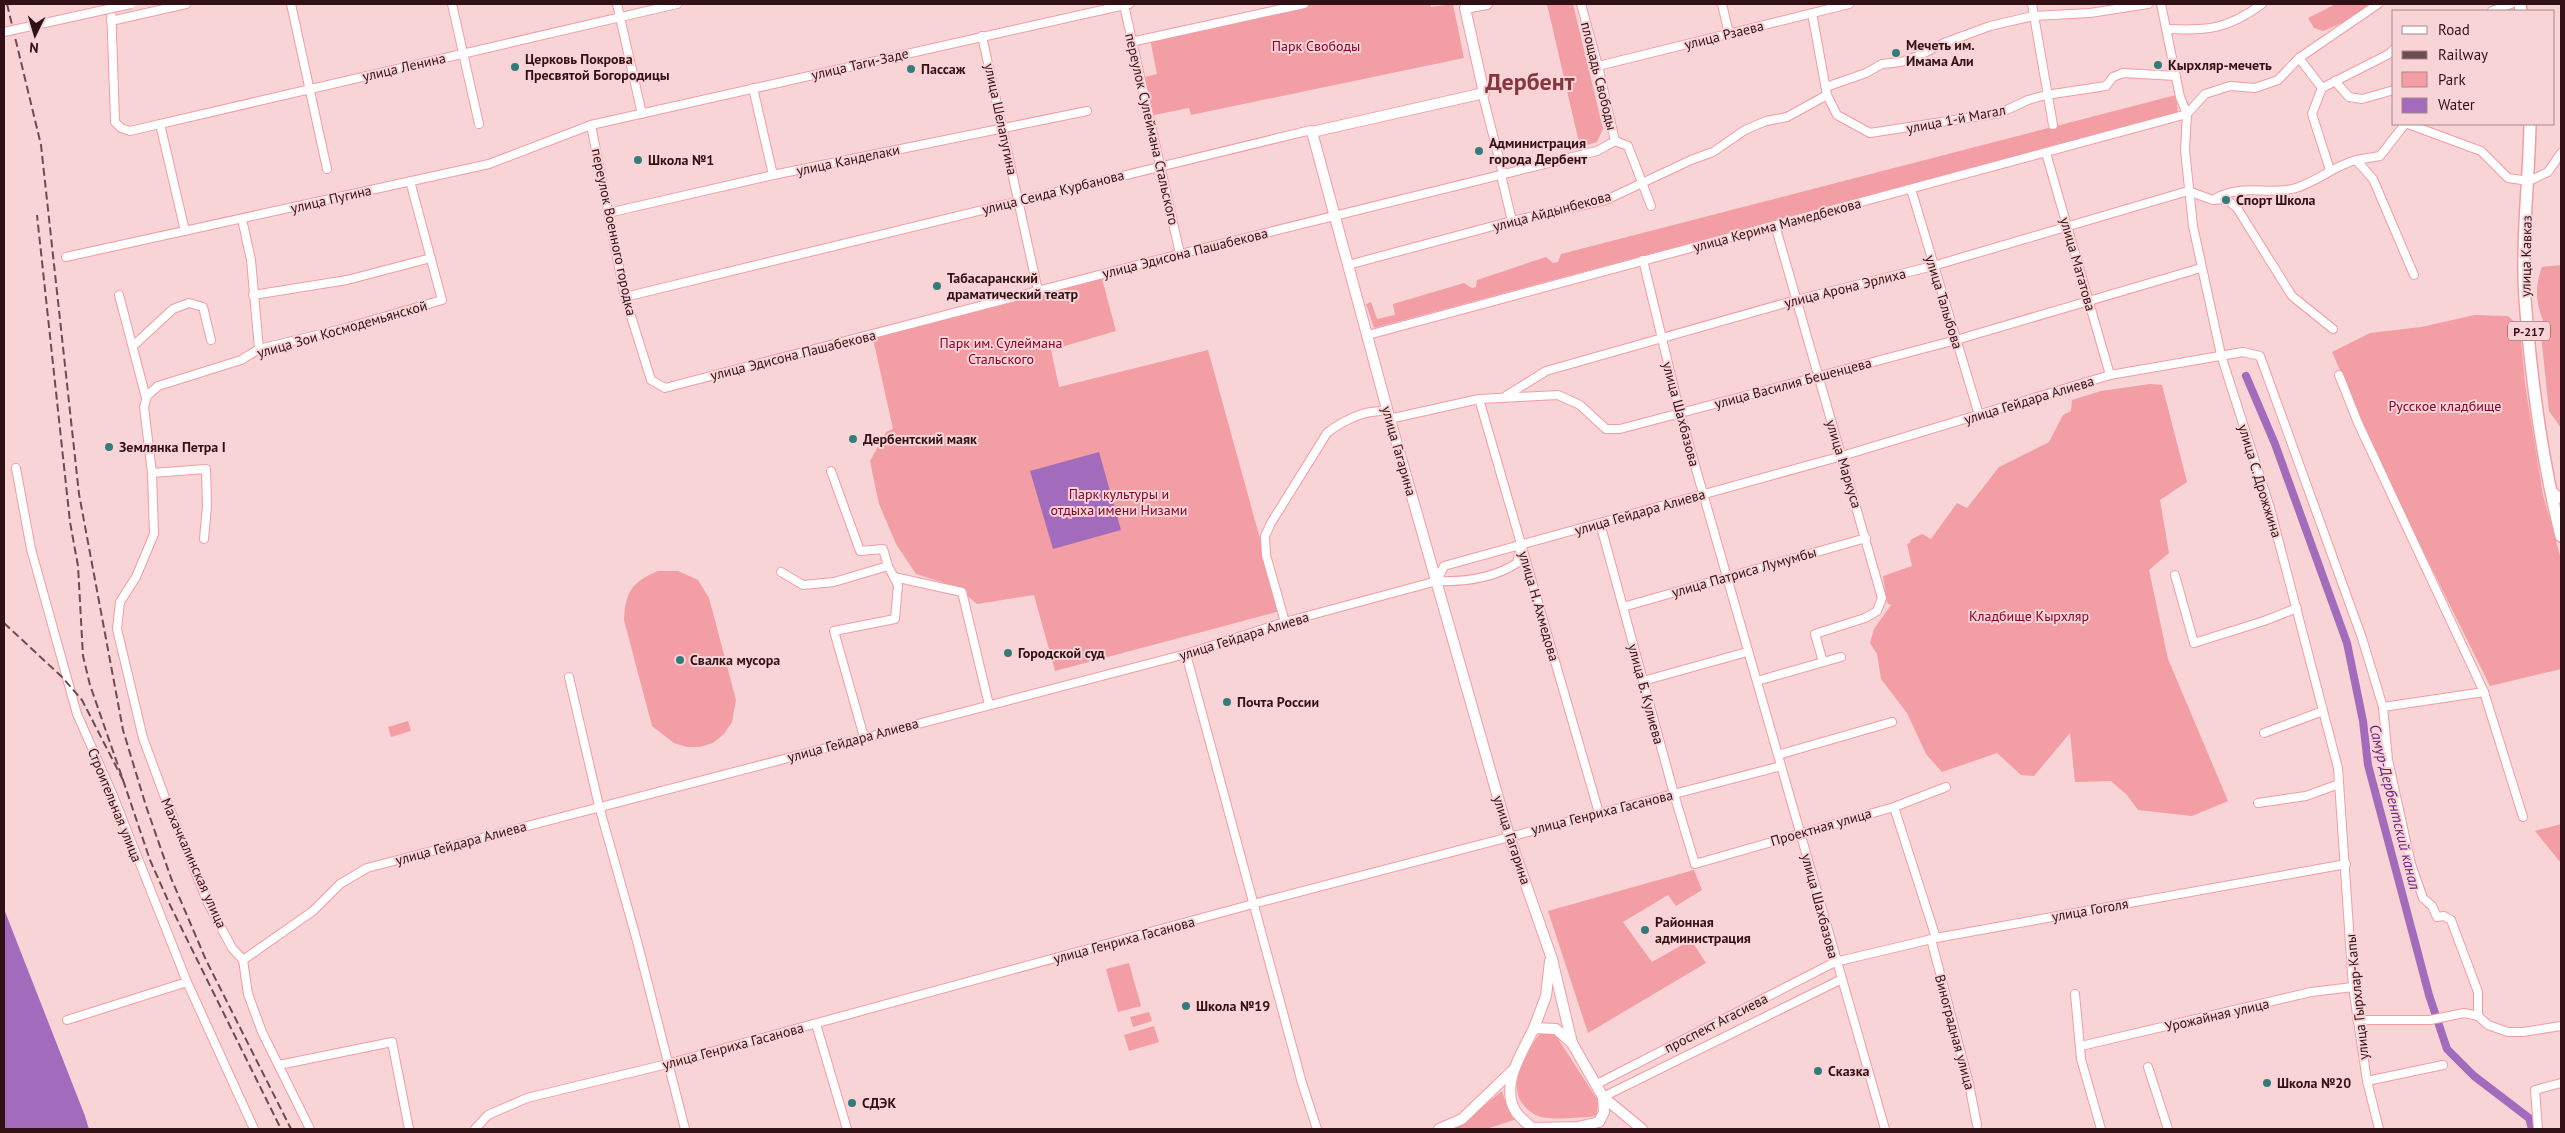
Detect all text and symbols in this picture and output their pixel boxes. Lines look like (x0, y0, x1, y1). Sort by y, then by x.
north arrow (10, 10, 60, 60)
legend (2392, 10, 2555, 125)
street label: улица Рзаева (1683, 16, 1765, 54)
street label: площадь Свободы (1577, 20, 1621, 132)
text: Road (2438, 20, 2470, 39)
street label: переулок Сулеймана Стальского (1121, 31, 1183, 227)
place label: Мечеть им. Имама Али (1906, 36, 1975, 70)
park label: Парк Свободы (1272, 37, 1360, 55)
text: N (28, 39, 39, 57)
street label: улица Таги-Заде (810, 44, 910, 84)
text: Railway (2438, 45, 2488, 64)
marker: Мечеть им. Имама Али (1890, 47, 1902, 59)
street label: улица Ленина (361, 49, 447, 85)
place label: Церковь Покрова Пресвятой Богородицы (525, 50, 670, 84)
place label: Кырхляр-мечеть (2168, 56, 2272, 74)
marker: Кырхляр-мечеть (2152, 59, 2164, 71)
place label: Пассаж (921, 60, 966, 78)
marker: Церковь Покрова Пресвятой Богородицы (509, 61, 521, 73)
street label: улица Шелапугина (980, 61, 1022, 177)
marker: Пассаж (905, 63, 917, 75)
district label: Дербент (1485, 66, 1576, 97)
text: Park (2438, 70, 2466, 89)
text: Water (2438, 95, 2475, 114)
street label: улица 1-й Магал (1905, 101, 2007, 137)
place label: Администрация города Дербент (1489, 134, 1587, 168)
street label: улица Канделаки (795, 140, 901, 180)
marker: Администрация города Дербент (1473, 145, 1485, 157)
street label: переулок Военного городка (587, 147, 641, 317)
place label: Школа №1 (648, 151, 714, 169)
marker: Школа №1 (632, 154, 644, 166)
street label: улица Сеида Курбанова (980, 166, 1126, 218)
street label: улица Пугина (289, 181, 373, 217)
street label: улица Айдынбекова (1491, 187, 1613, 235)
place label: Спорт Школа (2236, 191, 2316, 209)
street label: улица Керима Мамедбекова (1691, 194, 1863, 256)
marker: Спорт Школа (2220, 194, 2232, 206)
street label: улица Мататова (2056, 215, 2100, 313)
street label: улица Кавказ (2516, 215, 2536, 297)
street label: улица Эдисона Пашабекова (1100, 224, 1270, 282)
street label: улица Талыбова (1921, 253, 1967, 351)
street label: улица Арона Эрлиха (1782, 264, 1908, 312)
place label: Табасаранский драматический театр (946, 269, 1078, 303)
marker: Табасаранский драматический театр (931, 280, 943, 292)
street label: улица Зои Космодемьянской (255, 296, 429, 362)
road number: Р-217 (2508, 322, 2550, 341)
street label: улица Эдисона Пашабекова (708, 326, 878, 384)
park label: Парк им. Сулеймана Стальского (939, 334, 1063, 368)
street label: улица Василия Бешенцева (1712, 353, 1874, 413)
street label: улица Шахбазова (1658, 360, 1704, 468)
street label: улица Гейдара Алиева (1962, 372, 2096, 428)
park label: Русское кладбище (2389, 397, 2501, 415)
street label: улица Гагарина (1378, 404, 1420, 498)
street label: улица Маркуса (1822, 418, 1866, 510)
street label: улица С. Дрожжина (2234, 422, 2286, 540)
place label: Дербентский маяк (863, 430, 977, 448)
marker: Дербентский маяк (847, 433, 859, 445)
place label: Землянка Петра I (119, 438, 226, 456)
marker: Землянка Петра I (103, 441, 115, 453)
park label: Парк культуры и отдыха имени Низами (1051, 485, 1187, 519)
street label: улица Гейдара Алиева (1573, 485, 1707, 539)
street label: улица Патриса Лумумбы (1670, 543, 1818, 601)
street label: улица Н. Ахмедова (1515, 549, 1563, 663)
park label: Кладбище Кырхляр (1969, 607, 2089, 625)
street label: улица Гейдара Алиева (1177, 608, 1311, 664)
street label: улица Б. Кулиева (1624, 642, 1668, 746)
place label: Городской суд (1018, 644, 1105, 662)
marker: Городской суд (1002, 647, 1014, 659)
place label: Свалка мусора (690, 651, 780, 669)
marker: Свалка мусора (674, 654, 686, 666)
place label: Почта России (1237, 693, 1319, 711)
marker: Почта России (1221, 696, 1233, 708)
street label: улица Гейдара Алиева (786, 714, 921, 766)
water label: Самур-Дербентский канал (2365, 722, 2425, 892)
street label: Строительная улица (84, 745, 146, 865)
street label: улица Генриха Гасанова (1529, 786, 1675, 838)
street label: улица Гагарина (1489, 793, 1535, 887)
street label: Махачкалинская улица (157, 795, 231, 931)
street label: Проектная улица (1768, 804, 1874, 850)
street label: улица Гейдара Алиева (394, 817, 529, 869)
street label: улица Шахбазова (1797, 852, 1843, 960)
street label: улица Гоголя (2050, 894, 2130, 926)
street label: улица Генриха Гасанова (1051, 912, 1197, 968)
place label: Районная администрация (1655, 913, 1751, 947)
marker: Районная администрация (1639, 924, 1651, 936)
street label: улица Гырхлар-Капы (2341, 933, 2373, 1061)
street label: Виноградная улица (1931, 972, 1979, 1092)
street label: проспект Агасиева (1661, 989, 1771, 1057)
street label: Урожайная улица (2163, 994, 2271, 1036)
place label: Школа №19 (1196, 997, 1270, 1015)
marker: Школа №19 (1180, 1000, 1192, 1012)
street label: улица Генриха Гасанова (660, 1018, 806, 1074)
place label: Сказка (1828, 1062, 1870, 1080)
marker: Сказка (1812, 1065, 1824, 1077)
place label: Школа №20 (2277, 1074, 2351, 1092)
marker: Школа №20 (2261, 1077, 2273, 1089)
place label: СДЭК (862, 1094, 896, 1112)
marker: СДЭК (846, 1097, 858, 1109)

